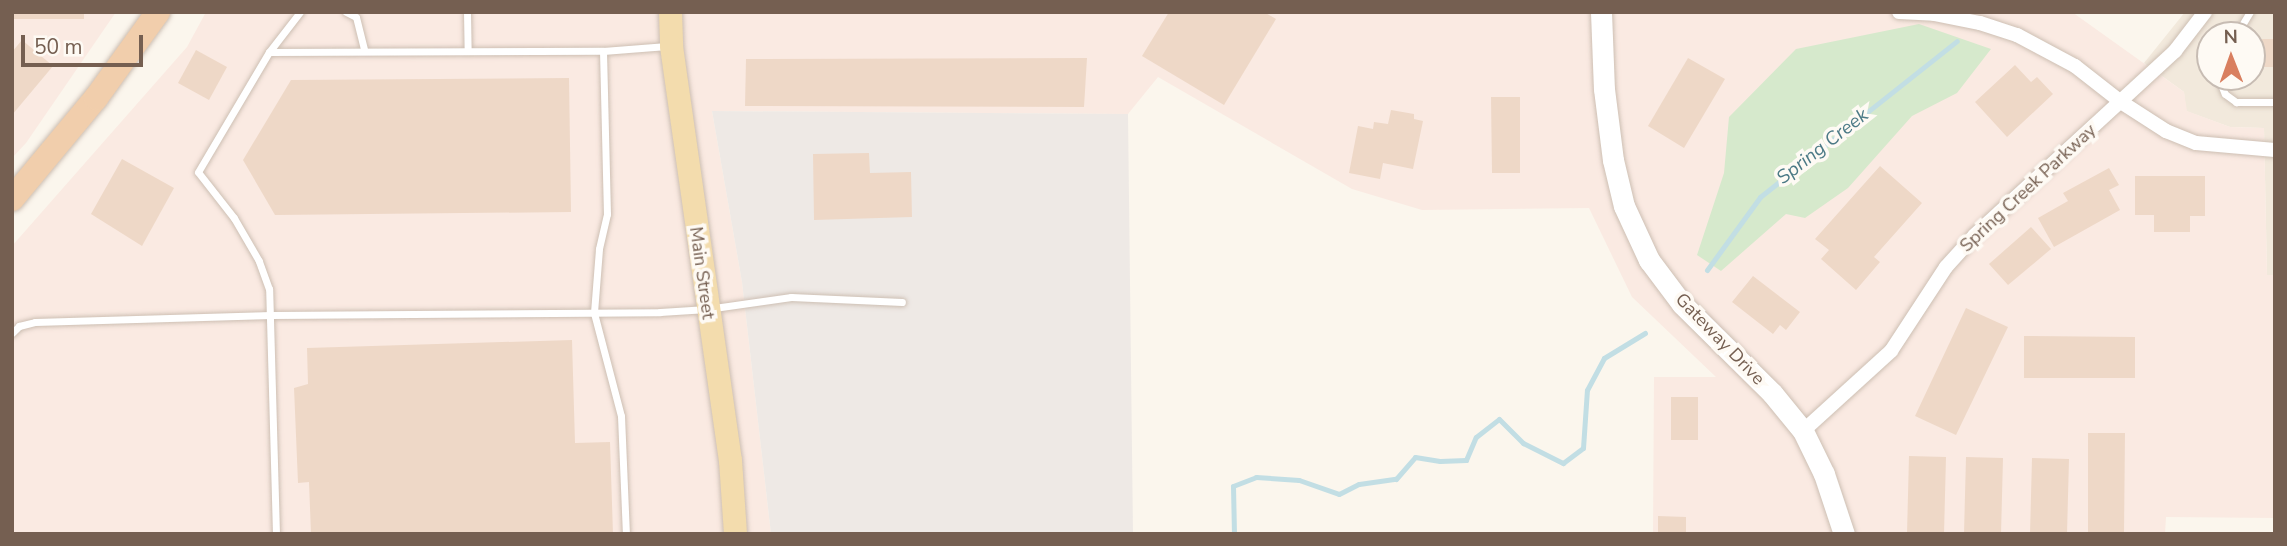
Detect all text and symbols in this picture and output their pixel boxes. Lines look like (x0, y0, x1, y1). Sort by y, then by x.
scale bar (24, 21, 147, 65)
north arrow (2196, 21, 2266, 91)
text: N (2223, 24, 2238, 50)
text: 50 m (34, 33, 83, 61)
water label: Spring Creek (1773, 104, 1873, 190)
street label: Spring Creek Parkway (1956, 119, 2100, 257)
street label: Main Street (685, 225, 719, 321)
street label: Gateway Drive (1671, 289, 1769, 389)

